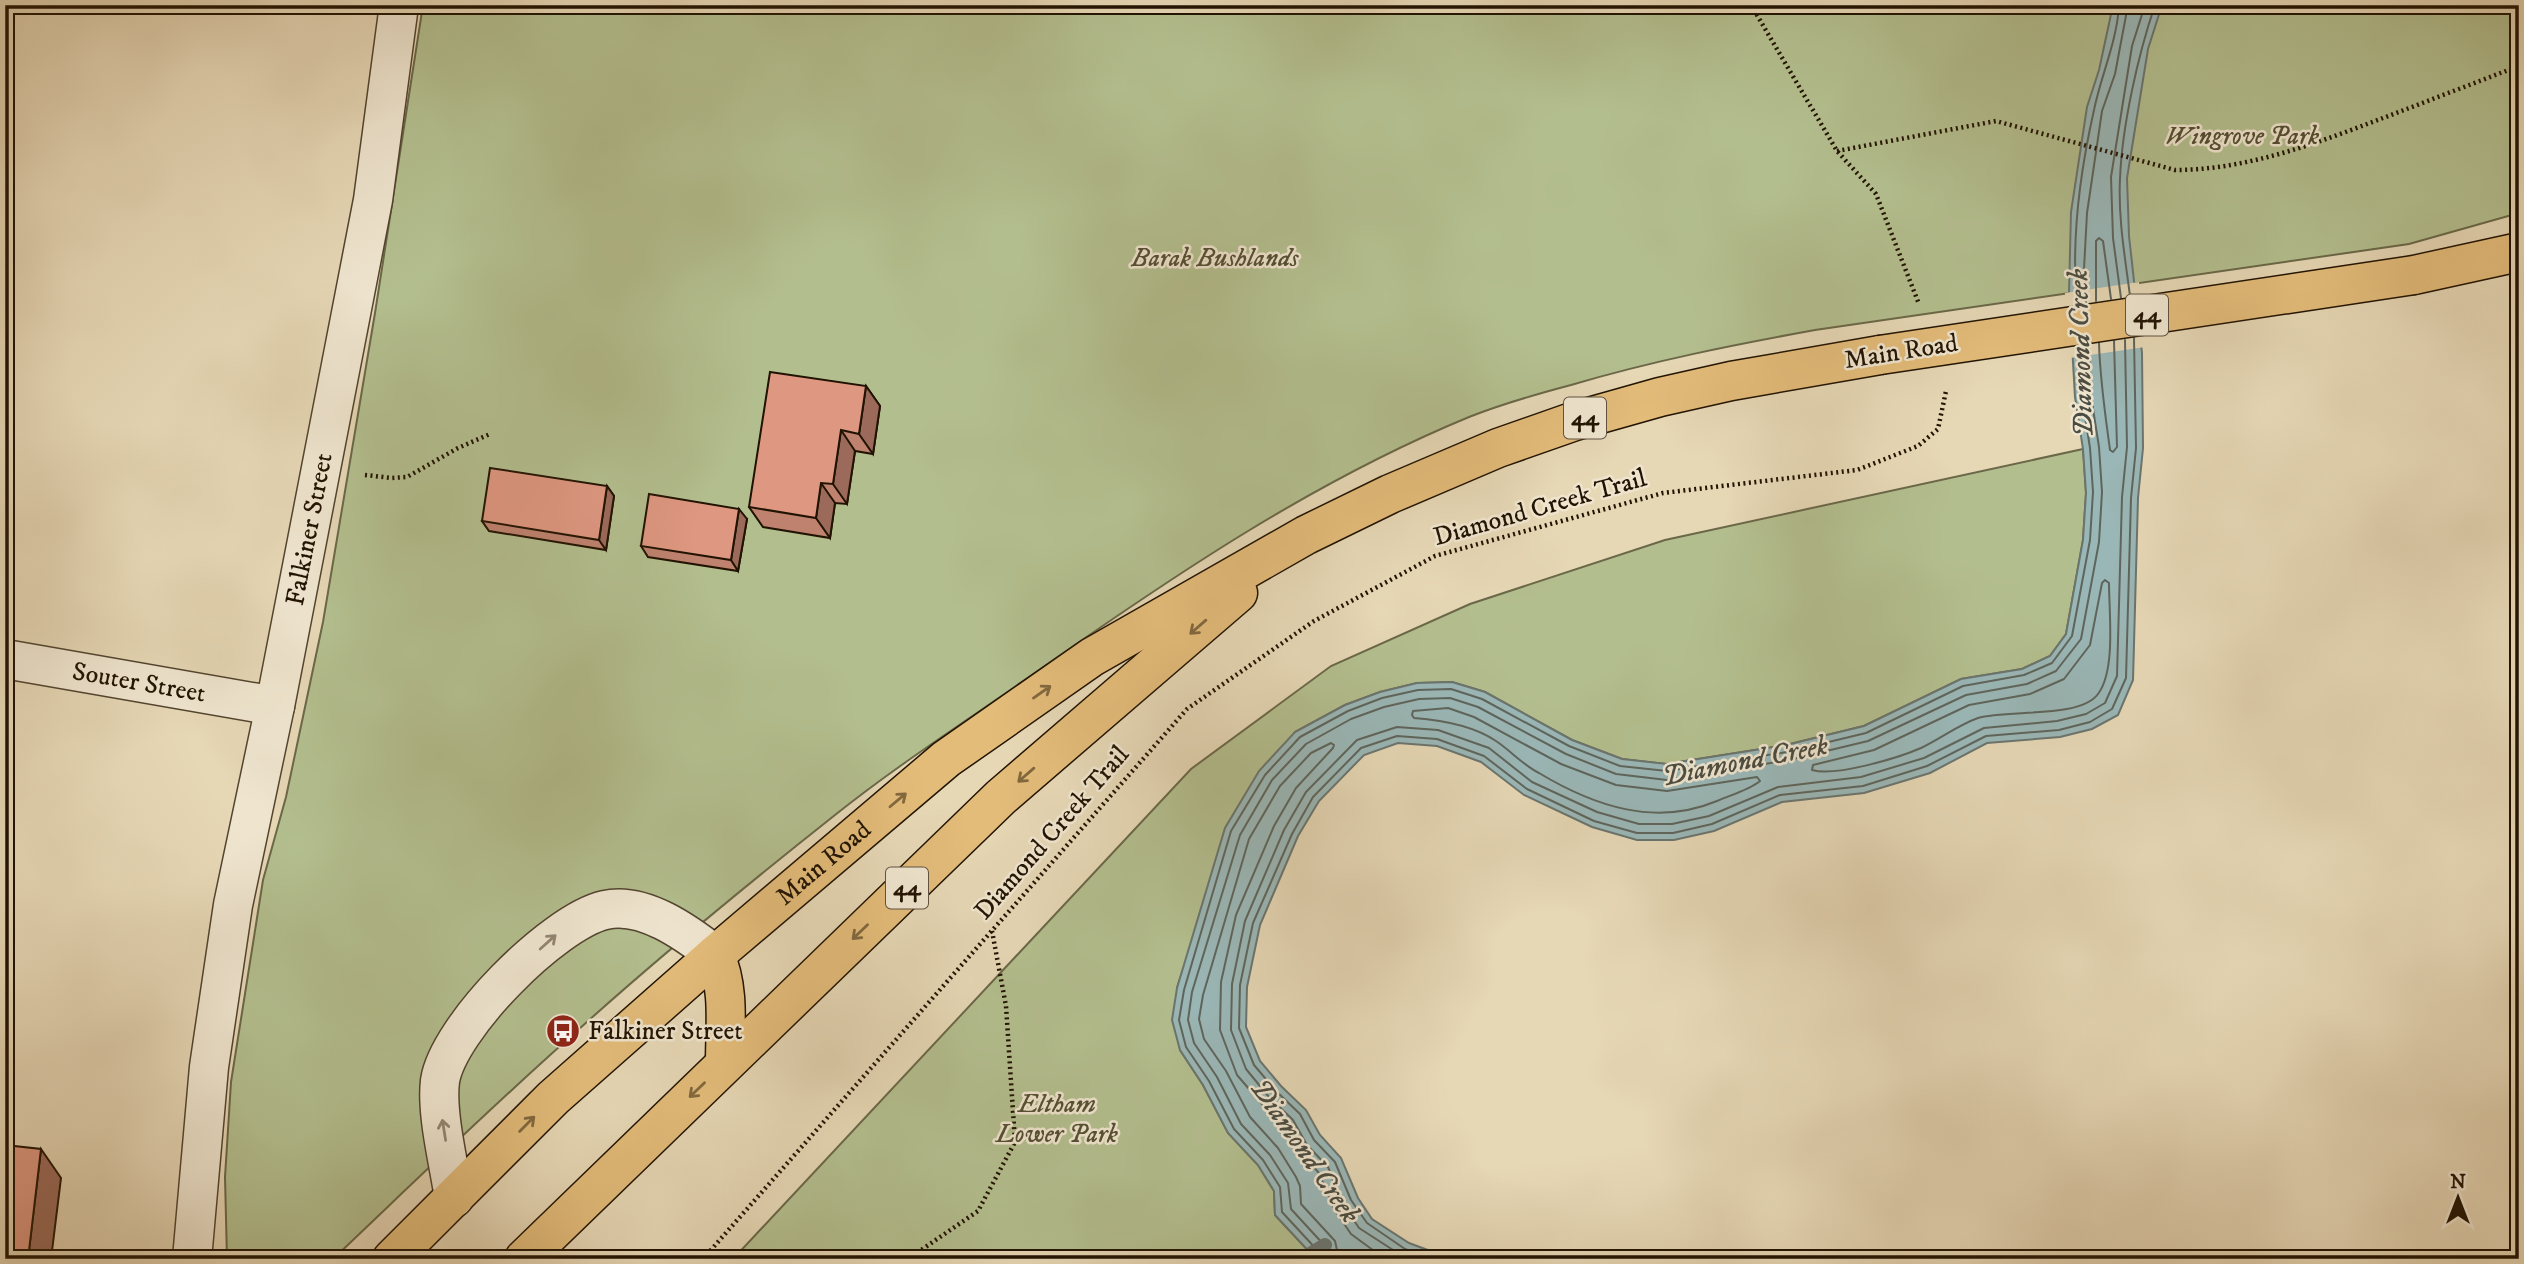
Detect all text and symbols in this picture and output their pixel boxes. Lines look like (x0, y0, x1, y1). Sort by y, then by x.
park label: Wingrove Park (2165, 120, 2319, 153)
park label: Barak Bushlands (1131, 242, 1300, 275)
water label: Diamond Creek (2061, 268, 2101, 438)
road number: 44 (2126, 294, 2168, 336)
street label: Main Road (1842, 327, 1960, 377)
road number: 44 (1564, 398, 1606, 438)
street label: Falkiner Street (278, 450, 340, 608)
street label: Diamond Creek Trail (1430, 462, 1651, 554)
one-way arrow (1189, 619, 1207, 635)
street label: Souter Street (70, 655, 208, 710)
one-way arrow (1032, 685, 1051, 699)
water label: Diamond Creek (1659, 728, 1831, 794)
street label: Diamond Creek Trail (967, 739, 1137, 927)
one-way arrow (1017, 767, 1035, 783)
one-way arrow (888, 792, 906, 808)
street label: Main Road (769, 813, 878, 913)
road number: 44 (886, 868, 928, 908)
one-way arrow (852, 923, 869, 940)
one-way arrow (539, 934, 556, 951)
bus stop icon: Falkiner Street (544, 1012, 582, 1050)
place label: Falkiner Street (588, 1015, 743, 1048)
water label: Diamond Creek (1242, 1072, 1368, 1230)
one-way arrow (689, 1081, 706, 1098)
park label: Eltham Lower Park (994, 1088, 1118, 1151)
one-way arrow (518, 1116, 535, 1133)
one-way arrow (437, 1119, 450, 1142)
north arrow (2422, 1162, 2492, 1232)
text: N (2450, 1171, 2466, 1194)

